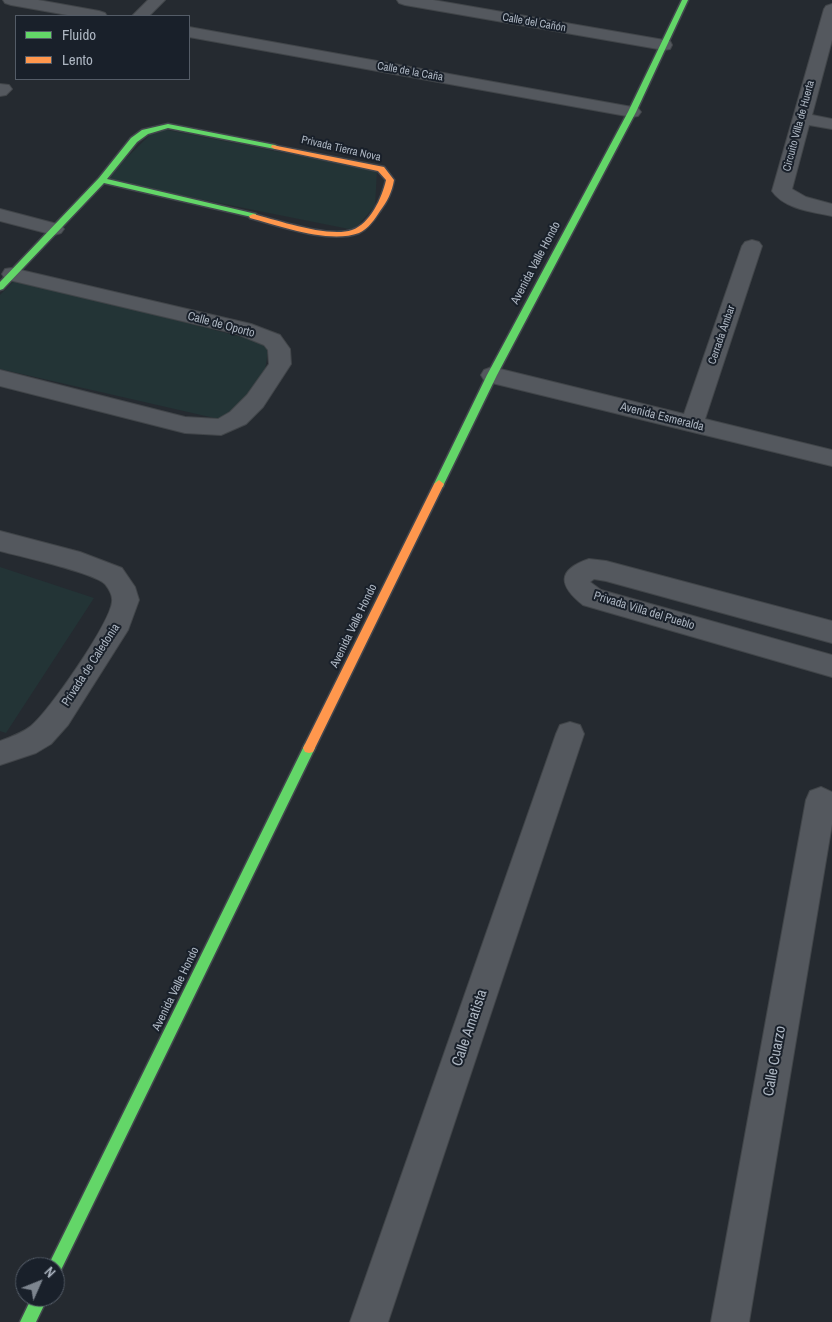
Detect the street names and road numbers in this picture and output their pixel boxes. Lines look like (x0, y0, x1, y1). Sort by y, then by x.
street label: Calle del Cañón (501, 11, 567, 35)
street label: Calle de la Caña (376, 60, 444, 84)
street label: Circuito Villa de Huerta (781, 79, 817, 173)
street label: Privada Tierra Nova (300, 133, 382, 165)
street label: Avenida Valle Hondo (508, 219, 564, 307)
street label: Cerrada Ámbar (706, 304, 738, 366)
street label: Calle de Oporto (186, 309, 256, 341)
street label: Avenida Esmeralda (619, 400, 705, 434)
street label: Avenida Valle Hondo (327, 582, 381, 670)
street label: Privada Villa del Pueblo (592, 589, 696, 633)
street label: Privada de Caledonia (59, 621, 123, 709)
street label: Avenida Valle Hondo (149, 945, 203, 1033)
street label: Calle Amatista (448, 987, 492, 1069)
street label: Calle Cuarzo (760, 1024, 790, 1098)

